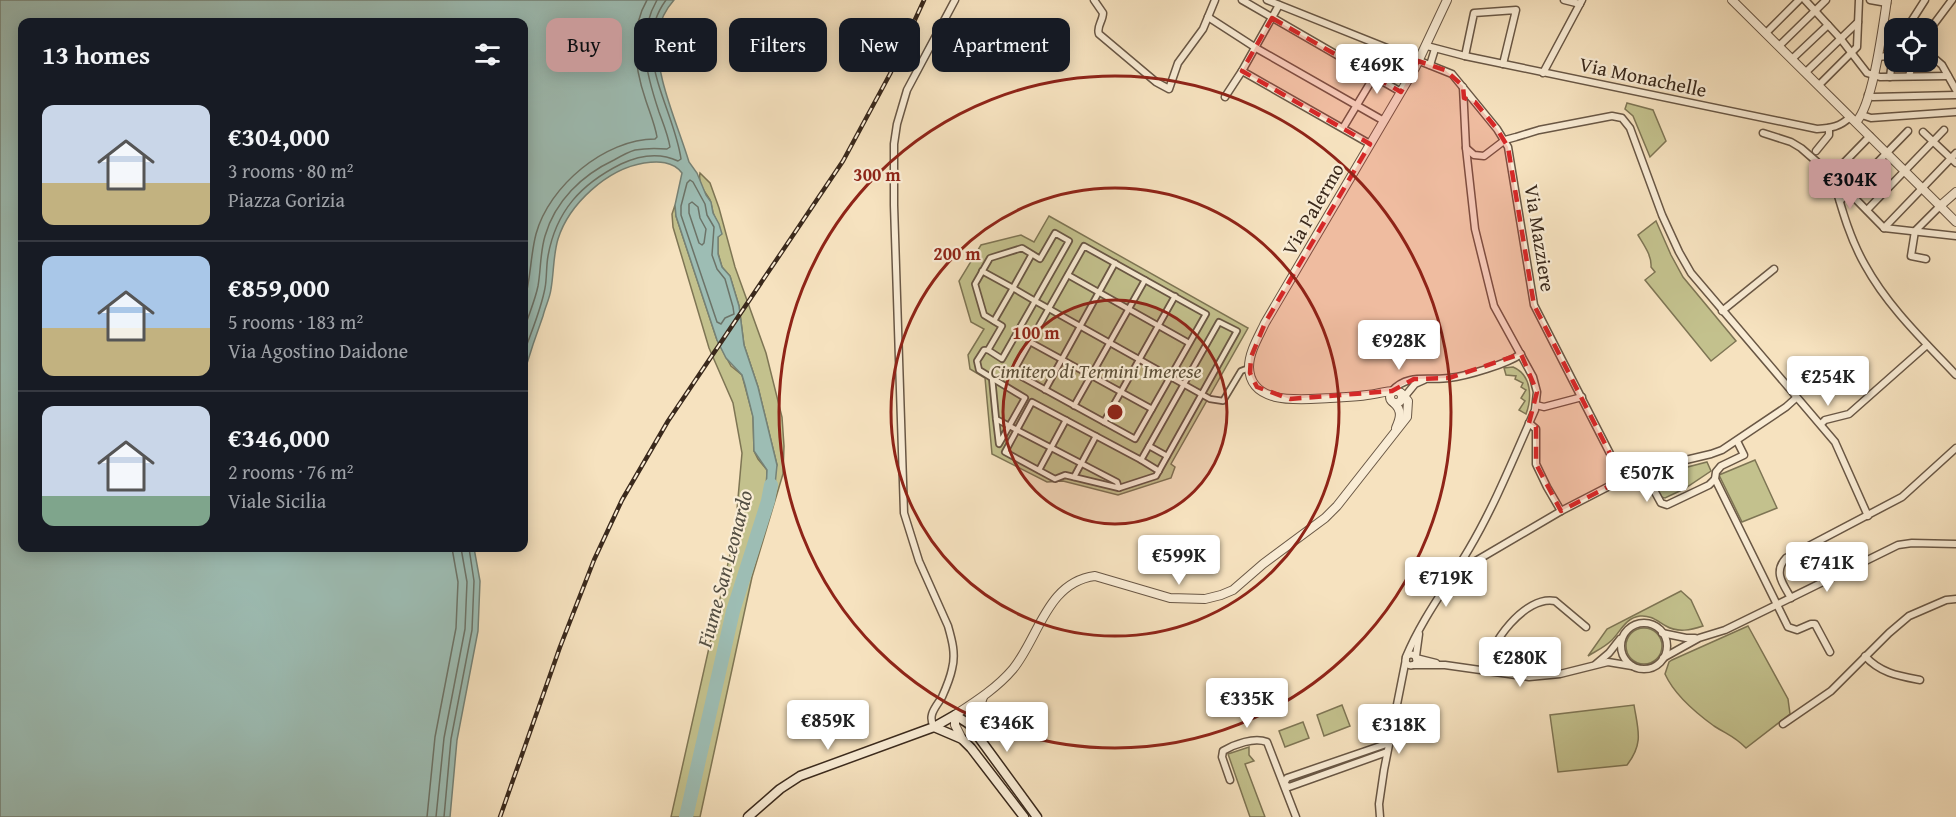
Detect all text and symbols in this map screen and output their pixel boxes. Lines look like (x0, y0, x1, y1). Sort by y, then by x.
chip: Buy (546, 18, 622, 72)
chip: Rent (634, 18, 717, 72)
chip: Filters (729, 18, 827, 72)
chip: New (839, 18, 920, 72)
chip: Apartment (932, 18, 1070, 72)
map controls (1884, 18, 1938, 72)
button: locate (1884, 18, 1938, 72)
text: 13 homes (42, 35, 150, 74)
icon: filters (471, 38, 504, 71)
pin: €469K (1335, 44, 1419, 95)
text: €469K (1350, 49, 1404, 78)
street label: Via Monachelle (1577, 49, 1710, 104)
text: €304,000 (228, 117, 330, 156)
icon: home (90, 129, 162, 201)
text: 3 rooms · 80 m² (228, 156, 354, 185)
street label: Via Palermo (1274, 157, 1351, 260)
pin: €304K (1808, 159, 1892, 210)
text: 300 m (853, 161, 901, 188)
text: €304K (1823, 164, 1877, 193)
street label: Via Mazziere (1518, 182, 1563, 294)
text: Piazza Gorizia (228, 185, 345, 214)
text: 200 m (933, 240, 981, 267)
text: €859,000 (228, 268, 330, 307)
icon: home (90, 280, 162, 352)
text: 5 rooms · 183 m² (228, 307, 363, 336)
text: 100 m (1012, 319, 1060, 346)
pin: €928K (1357, 320, 1441, 371)
text: €928K (1372, 325, 1426, 354)
text: Via Agostino Daidone (228, 336, 408, 365)
park label: Cimitero di Termini Imerese (990, 356, 1202, 385)
pin: €254K (1786, 356, 1870, 407)
text: €254K (1801, 361, 1855, 390)
centre of rings (1105, 402, 1125, 422)
text: €346,000 (228, 418, 330, 457)
icon: home (90, 430, 162, 502)
pin: €507K (1605, 452, 1689, 503)
text: 2 rooms · 76 m² (228, 457, 354, 486)
text: €507K (1620, 457, 1674, 486)
text: Viale Sicilia (228, 486, 326, 515)
water label: Fiume San Leonardo (688, 487, 760, 652)
pin: €599K (1137, 535, 1221, 586)
text: €599K (1152, 540, 1206, 569)
pin: €741K (1785, 542, 1869, 593)
text: €741K (1800, 547, 1854, 576)
pin: €719K (1404, 557, 1488, 608)
text: €719K (1419, 562, 1473, 591)
pin: €280K (1478, 637, 1562, 688)
text: €280K (1493, 642, 1547, 671)
pin: €335K (1205, 678, 1289, 729)
text: €335K (1220, 683, 1274, 712)
pin: €859K (786, 700, 870, 751)
pin: €346K (965, 702, 1049, 753)
pin: €318K (1357, 704, 1441, 755)
text: €859K (801, 705, 855, 734)
text: €346K (980, 707, 1034, 736)
text: €318K (1372, 709, 1426, 738)

